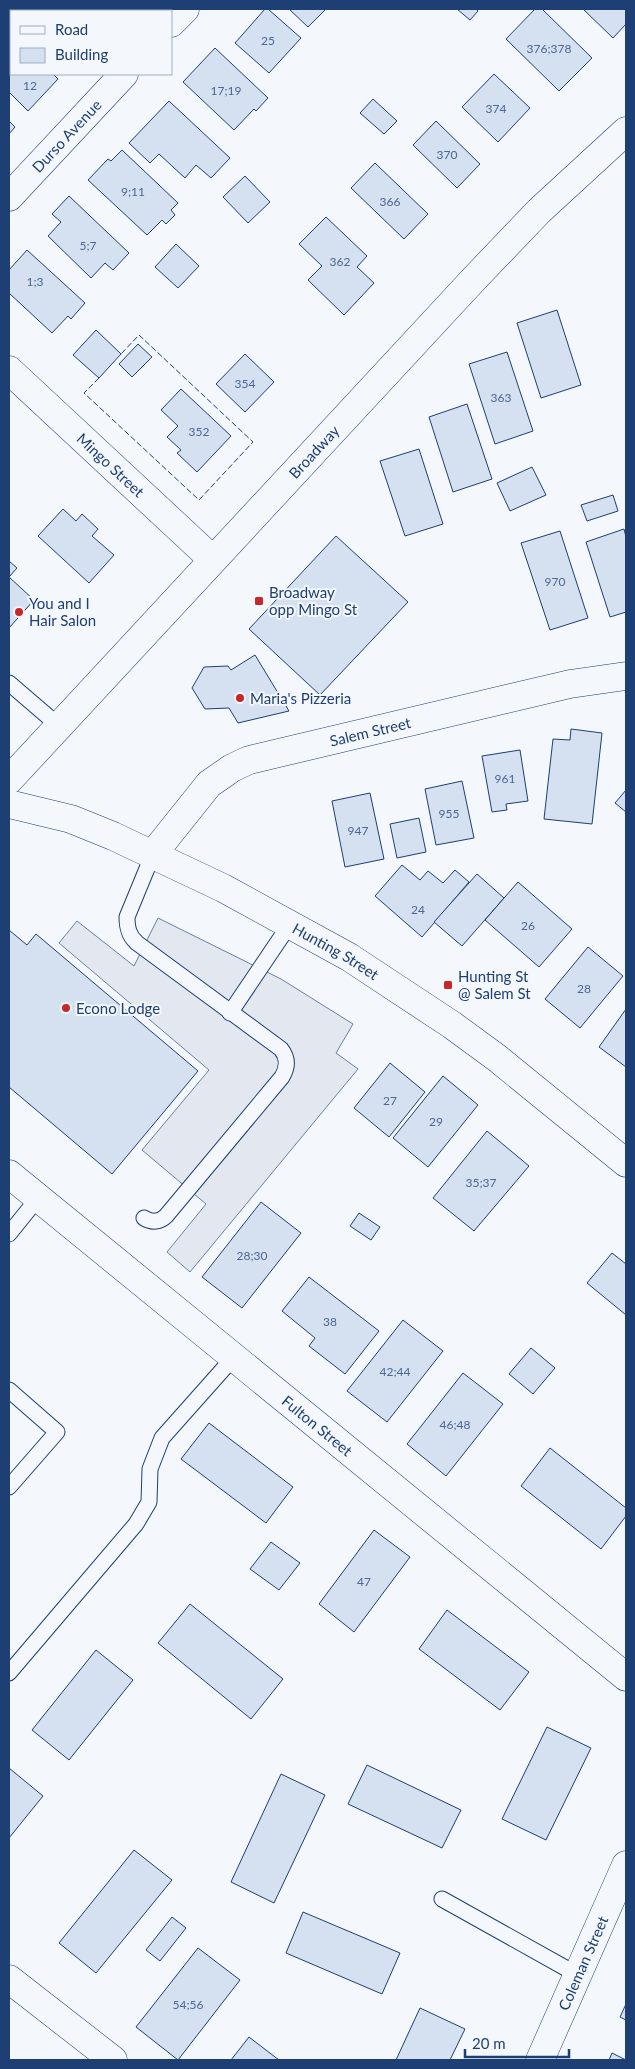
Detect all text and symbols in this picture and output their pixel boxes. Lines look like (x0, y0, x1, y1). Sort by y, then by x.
legend (10, 10, 172, 75)
text: Road (55, 20, 88, 38)
house number: 25 (261, 33, 275, 48)
house number: 376;378 (527, 41, 571, 56)
text: Building (55, 45, 108, 63)
house number: 12 (23, 78, 37, 93)
house number: 17;19 (211, 83, 242, 98)
street label: Durso Avenue (28, 95, 105, 176)
house number: 374 (486, 101, 506, 116)
house number: 370 (437, 147, 457, 162)
house number: 9;11 (121, 184, 145, 199)
house number: 366 (380, 194, 400, 209)
house number: 5;7 (79, 238, 97, 253)
house number: 362 (330, 254, 350, 269)
house number: 1;3 (26, 274, 44, 289)
house number: 354 (235, 376, 255, 391)
house number: 363 (491, 390, 511, 405)
street label: Broadway (285, 421, 343, 482)
house number: 352 (189, 424, 209, 439)
street label: Mingo Street (73, 429, 149, 501)
house number: 970 (545, 574, 565, 589)
place label: Broadway opp Mingo St (269, 583, 358, 618)
place label: You and I Hair Salon (29, 594, 96, 629)
marker: Broadway opp Mingo St (253, 595, 265, 607)
marker: You and I Hair Salon (13, 606, 25, 618)
place label: Maria's Pizzeria (250, 689, 351, 707)
marker: Maria's Pizzeria (234, 692, 246, 704)
street label: Salem Street (328, 713, 413, 750)
house number: 961 (495, 771, 515, 786)
house number: 955 (439, 806, 459, 821)
house number: 947 (348, 823, 368, 838)
house number: 24 (411, 902, 425, 917)
house number: 26 (521, 918, 535, 933)
street label: Hunting Street (290, 919, 383, 984)
place label: Hunting St @ Salem St (458, 967, 531, 1002)
marker: Hunting St @ Salem St (442, 979, 454, 991)
house number: 28 (577, 981, 591, 996)
place label: Econo Lodge (76, 999, 160, 1017)
marker: Econo Lodge (60, 1002, 72, 1014)
house number: 27 (383, 1093, 397, 1108)
house number: 29 (429, 1114, 443, 1129)
house number: 35;37 (466, 1175, 497, 1190)
house number: 28;30 (237, 1248, 268, 1263)
house number: 38 (323, 1314, 337, 1329)
house number: 42;44 (380, 1364, 411, 1379)
street label: Fulton Street (279, 1392, 357, 1460)
house number: 46;48 (440, 1417, 471, 1432)
house number: 47 (357, 1574, 371, 1589)
street label: Coleman Street (554, 1912, 612, 2013)
house number: 54;56 (173, 1997, 204, 2012)
scale bar (465, 2026, 569, 2058)
text: 20 m (472, 2034, 506, 2052)

